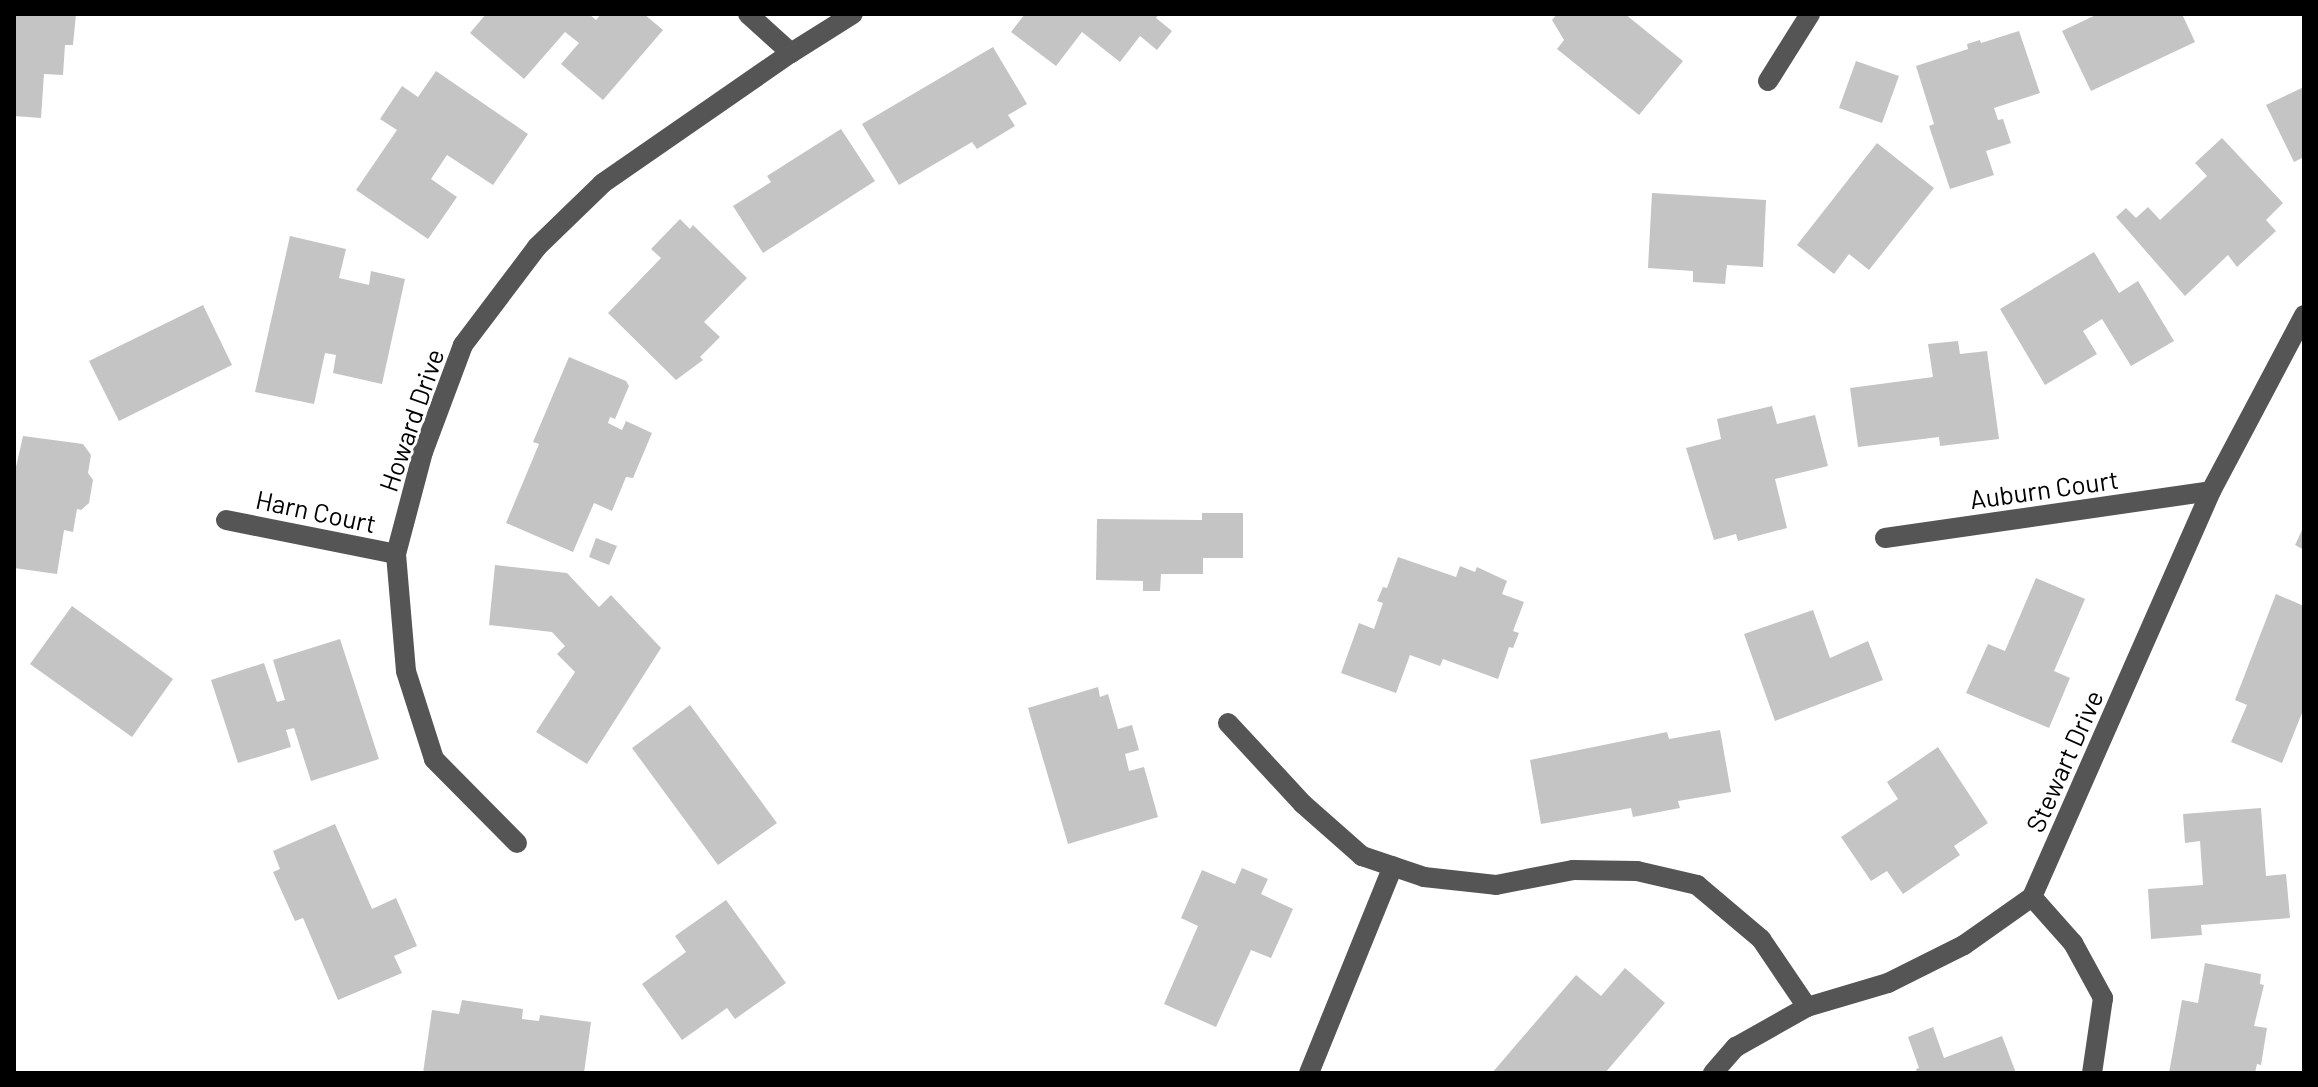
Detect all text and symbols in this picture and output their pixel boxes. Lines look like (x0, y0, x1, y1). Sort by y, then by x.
street label: Howard Drive (372, 344, 450, 496)
street label: Auburn Court (1968, 463, 2120, 515)
street label: Harn Court (253, 483, 379, 539)
street label: Stewart Drive (2019, 685, 2109, 837)

